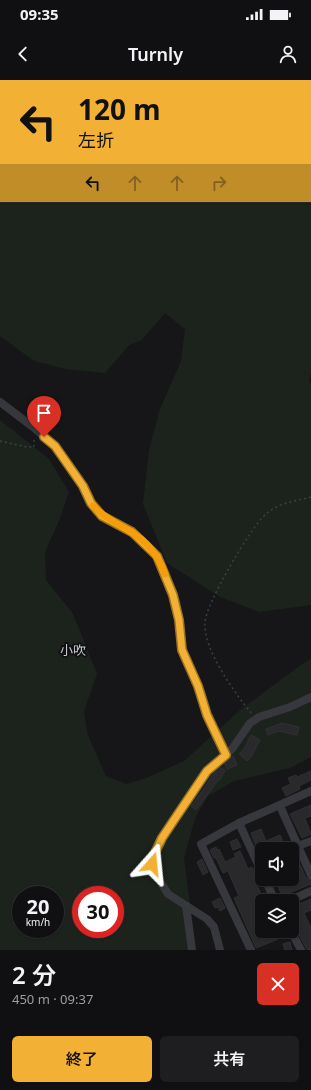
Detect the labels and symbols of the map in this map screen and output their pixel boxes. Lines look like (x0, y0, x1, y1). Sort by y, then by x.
pin (27, 396, 61, 437)
district label: 小吹 (60, 641, 86, 659)
position arrow (131, 843, 173, 885)
speed limit sign: 30 (72, 886, 124, 938)

